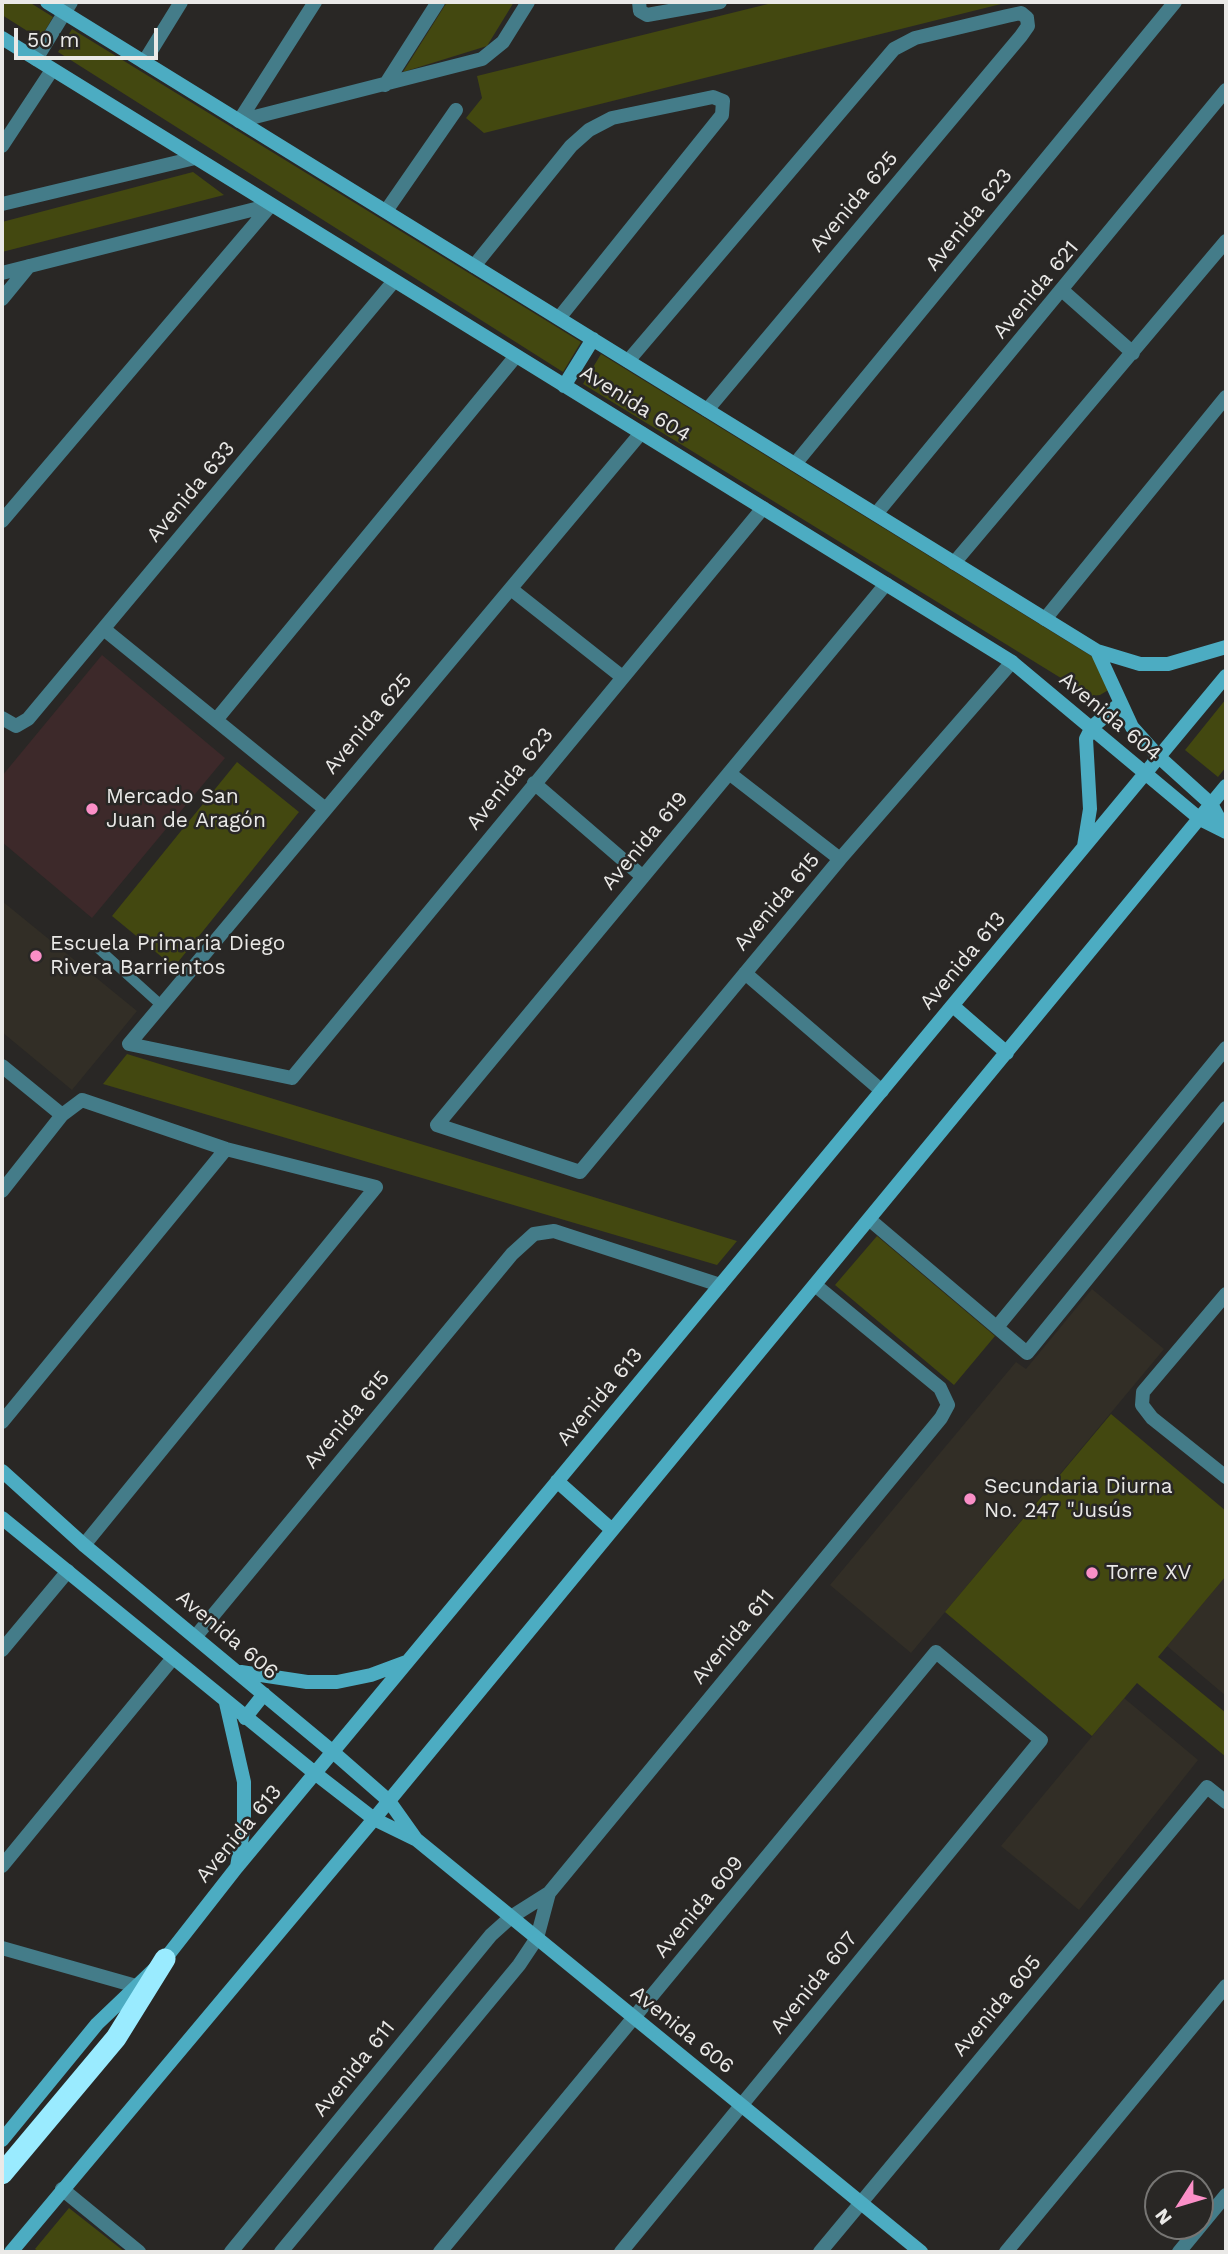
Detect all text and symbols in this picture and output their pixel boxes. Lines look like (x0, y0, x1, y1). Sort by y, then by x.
scale bar (18, 14, 161, 58)
text: 50 m (27, 27, 79, 52)
street label: Avenida 625 (804, 146, 904, 258)
street label: Avenida 623 (920, 164, 1018, 276)
street label: Avenida 621 (988, 236, 1084, 344)
street label: Avenida 604 (575, 360, 695, 448)
street label: Avenida 633 (141, 436, 241, 548)
street label: Avenida 604 (1054, 667, 1166, 767)
street label: Avenida 625 (318, 668, 418, 780)
street label: Avenida 623 (461, 723, 559, 835)
place label: Mercado San Juan de Aragón (106, 784, 266, 834)
street label: Avenida 619 (596, 787, 694, 895)
marker: Mercado San Juan de Aragón (84, 801, 100, 817)
street label: Avenida 615 (729, 848, 825, 956)
street label: Avenida 613 (915, 907, 1011, 1015)
place label: Escuela Primaria Diego Rivera Barrientos (50, 931, 285, 981)
marker: Escuela Primaria Diego Rivera Barrientos (28, 948, 44, 964)
street label: Avenida 613 (552, 1343, 648, 1451)
street label: Avenida 615 (299, 1366, 395, 1474)
place label: Secundaria Diurna No. 247 "Jusús (984, 1474, 1173, 1524)
marker: Secundaria Diurna No. 247 "Jusús (962, 1491, 978, 1507)
place label: Torre XV (1106, 1560, 1191, 1586)
marker: Torre XV (1084, 1565, 1100, 1581)
street label: Avenida 611 (686, 1584, 780, 1690)
street label: Avenida 606 (171, 1585, 283, 1685)
street label: Avenida 613 (191, 1780, 287, 1888)
street label: Avenida 609 (649, 1851, 749, 1963)
street label: Avenida 607 (765, 1927, 863, 2039)
street label: Avenida 605 (947, 1950, 1047, 2062)
street label: Avenida 606 (625, 1981, 739, 2079)
street label: Avenida 611 (308, 2016, 400, 2122)
north arrow (1144, 2170, 1214, 2240)
text: N (1150, 2204, 1177, 2229)

